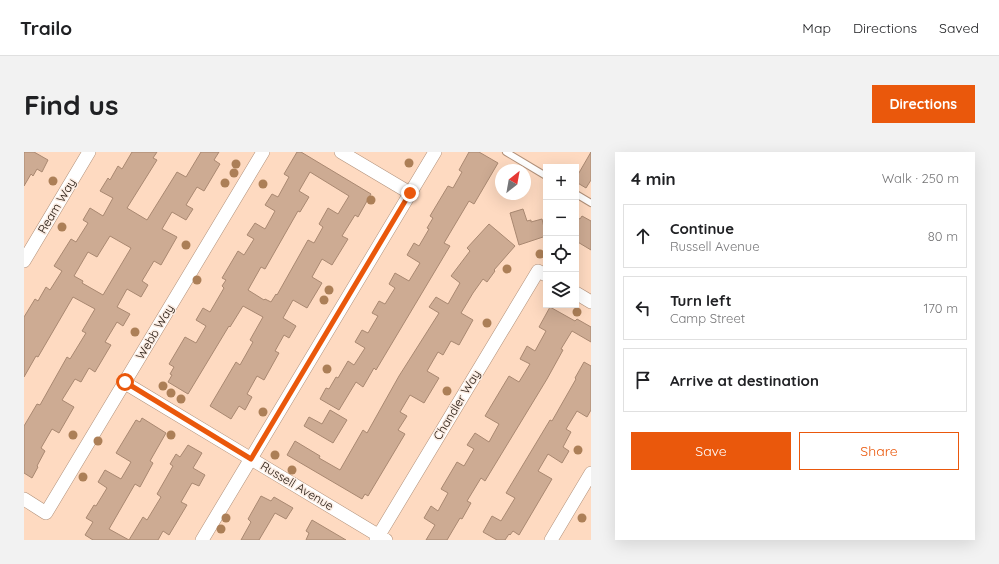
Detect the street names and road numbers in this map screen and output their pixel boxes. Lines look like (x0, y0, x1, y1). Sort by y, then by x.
street label: Ream Way (34, 175, 79, 236)
street label: Webb Way (132, 301, 177, 362)
street label: Chandler Way (430, 367, 483, 442)
street label: Russell Avenue (258, 458, 337, 513)

